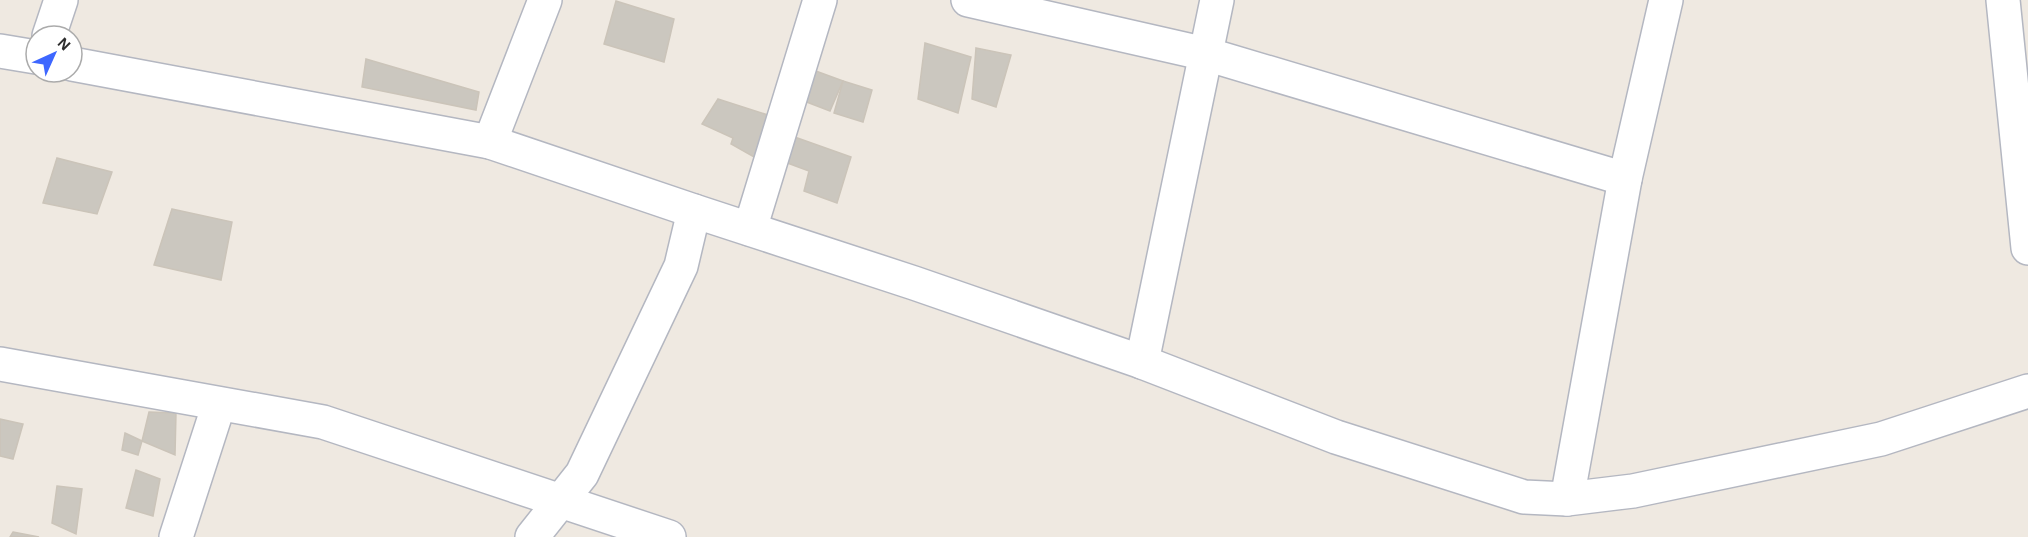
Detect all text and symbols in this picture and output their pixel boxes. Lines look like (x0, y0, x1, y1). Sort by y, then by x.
north arrow (24, 24, 84, 84)
text: N (54, 35, 73, 54)

